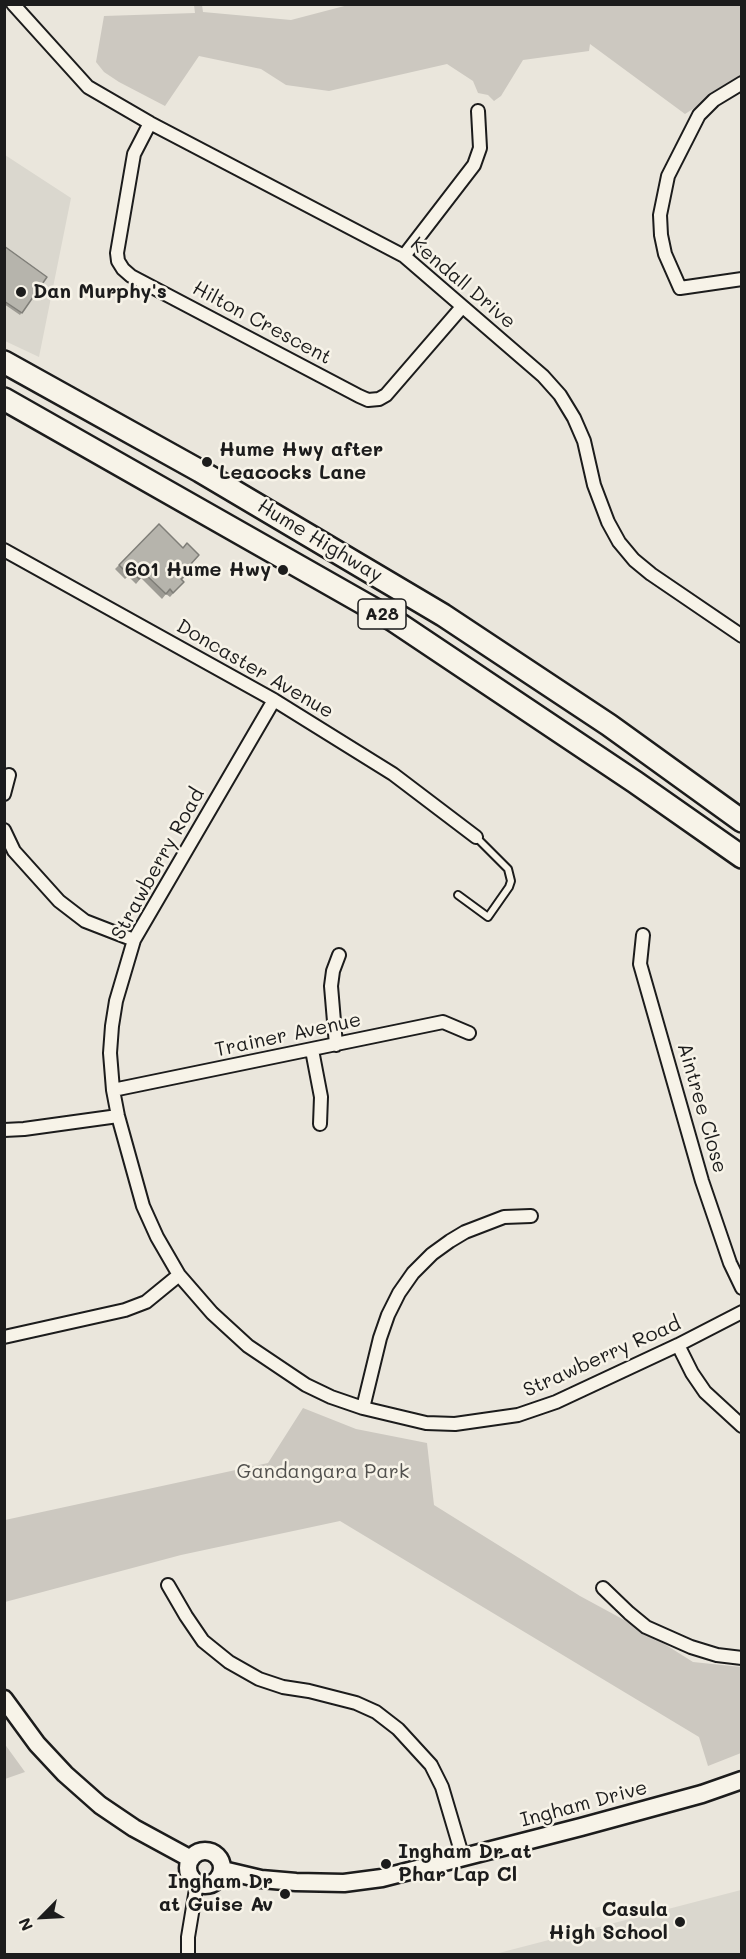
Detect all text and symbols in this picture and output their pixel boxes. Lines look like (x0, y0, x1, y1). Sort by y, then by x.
street label: Kendall Drive (405, 232, 521, 334)
street label: Hilton Crescent (188, 276, 336, 370)
place label: Dan Murphy's (33, 280, 167, 304)
marker: Dan Murphy's (14, 285, 28, 299)
place label: Hume Hwy after Leacocks Lane (219, 438, 383, 485)
marker: Hume Hwy after Leacocks Lane (200, 455, 214, 469)
street label: Hume Highway (253, 494, 387, 588)
place label: 601 Hume Hwy (125, 558, 271, 582)
marker: 601 Hume Hwy (276, 563, 290, 577)
road number: A28 (358, 599, 406, 629)
street label: Doncaster Avenue (172, 614, 338, 724)
street label: Strawberry Road (106, 784, 210, 944)
street label: Trainer Avenue (213, 1008, 363, 1062)
street label: Aintree Close (672, 1040, 732, 1176)
street label: Strawberry Road (519, 1311, 685, 1403)
park label: Gandangara Park (237, 1460, 409, 1484)
street label: Ingham Drive (518, 1776, 650, 1832)
place label: Ingham Dr at Phar Lap Cl (398, 1840, 532, 1887)
marker: Ingham Dr at Phar Lap Cl (379, 1857, 393, 1871)
place label: Ingham Dr at Guise Av (159, 1870, 273, 1917)
north arrow (12, 1887, 72, 1947)
marker: Ingham Dr at Guise Av (278, 1887, 292, 1901)
place label: Casula High School (549, 1898, 668, 1945)
text: N (13, 1915, 37, 1934)
marker: Casula High School (673, 1915, 687, 1929)

